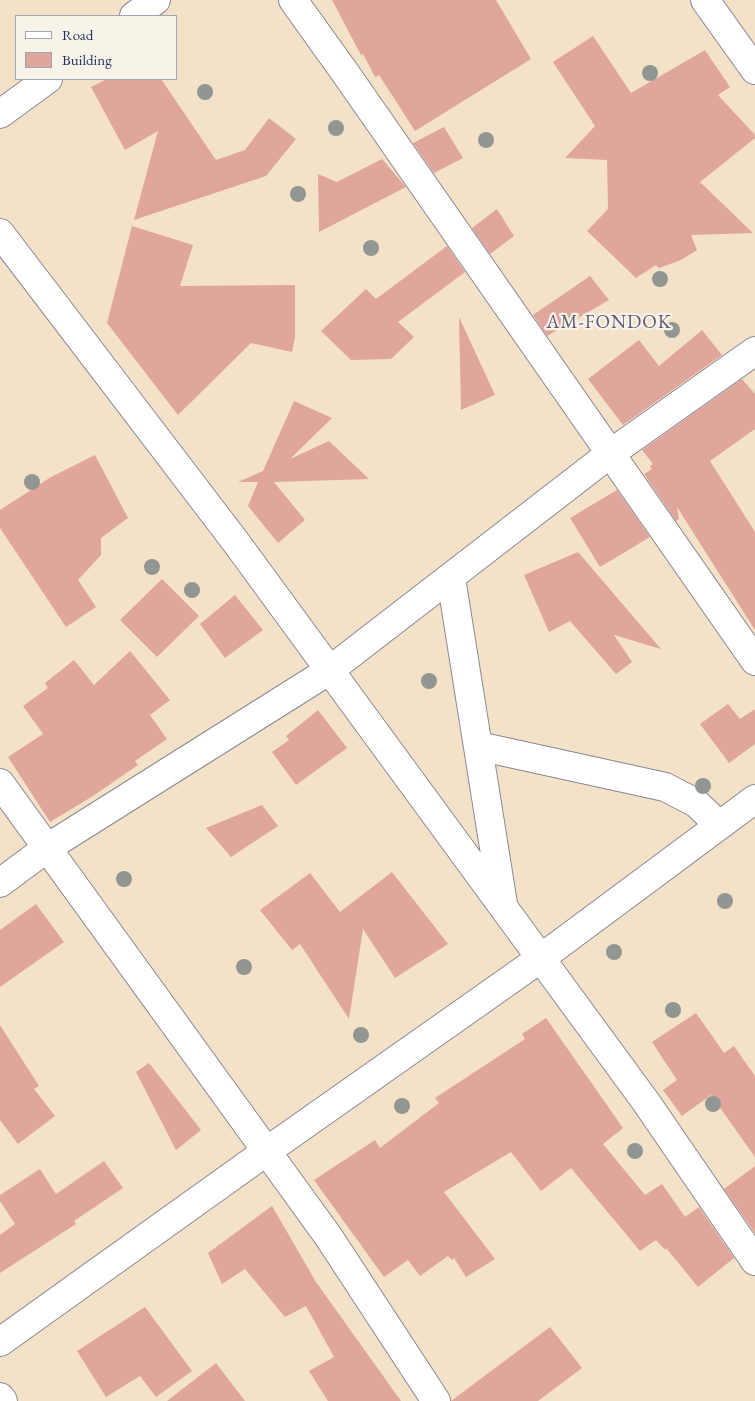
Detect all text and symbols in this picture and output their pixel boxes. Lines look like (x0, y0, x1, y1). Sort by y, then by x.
legend (15, 15, 178, 80)
text: Road (62, 25, 93, 44)
text: Building (62, 50, 112, 69)
district label: AM-FONDOK (545, 312, 673, 334)

